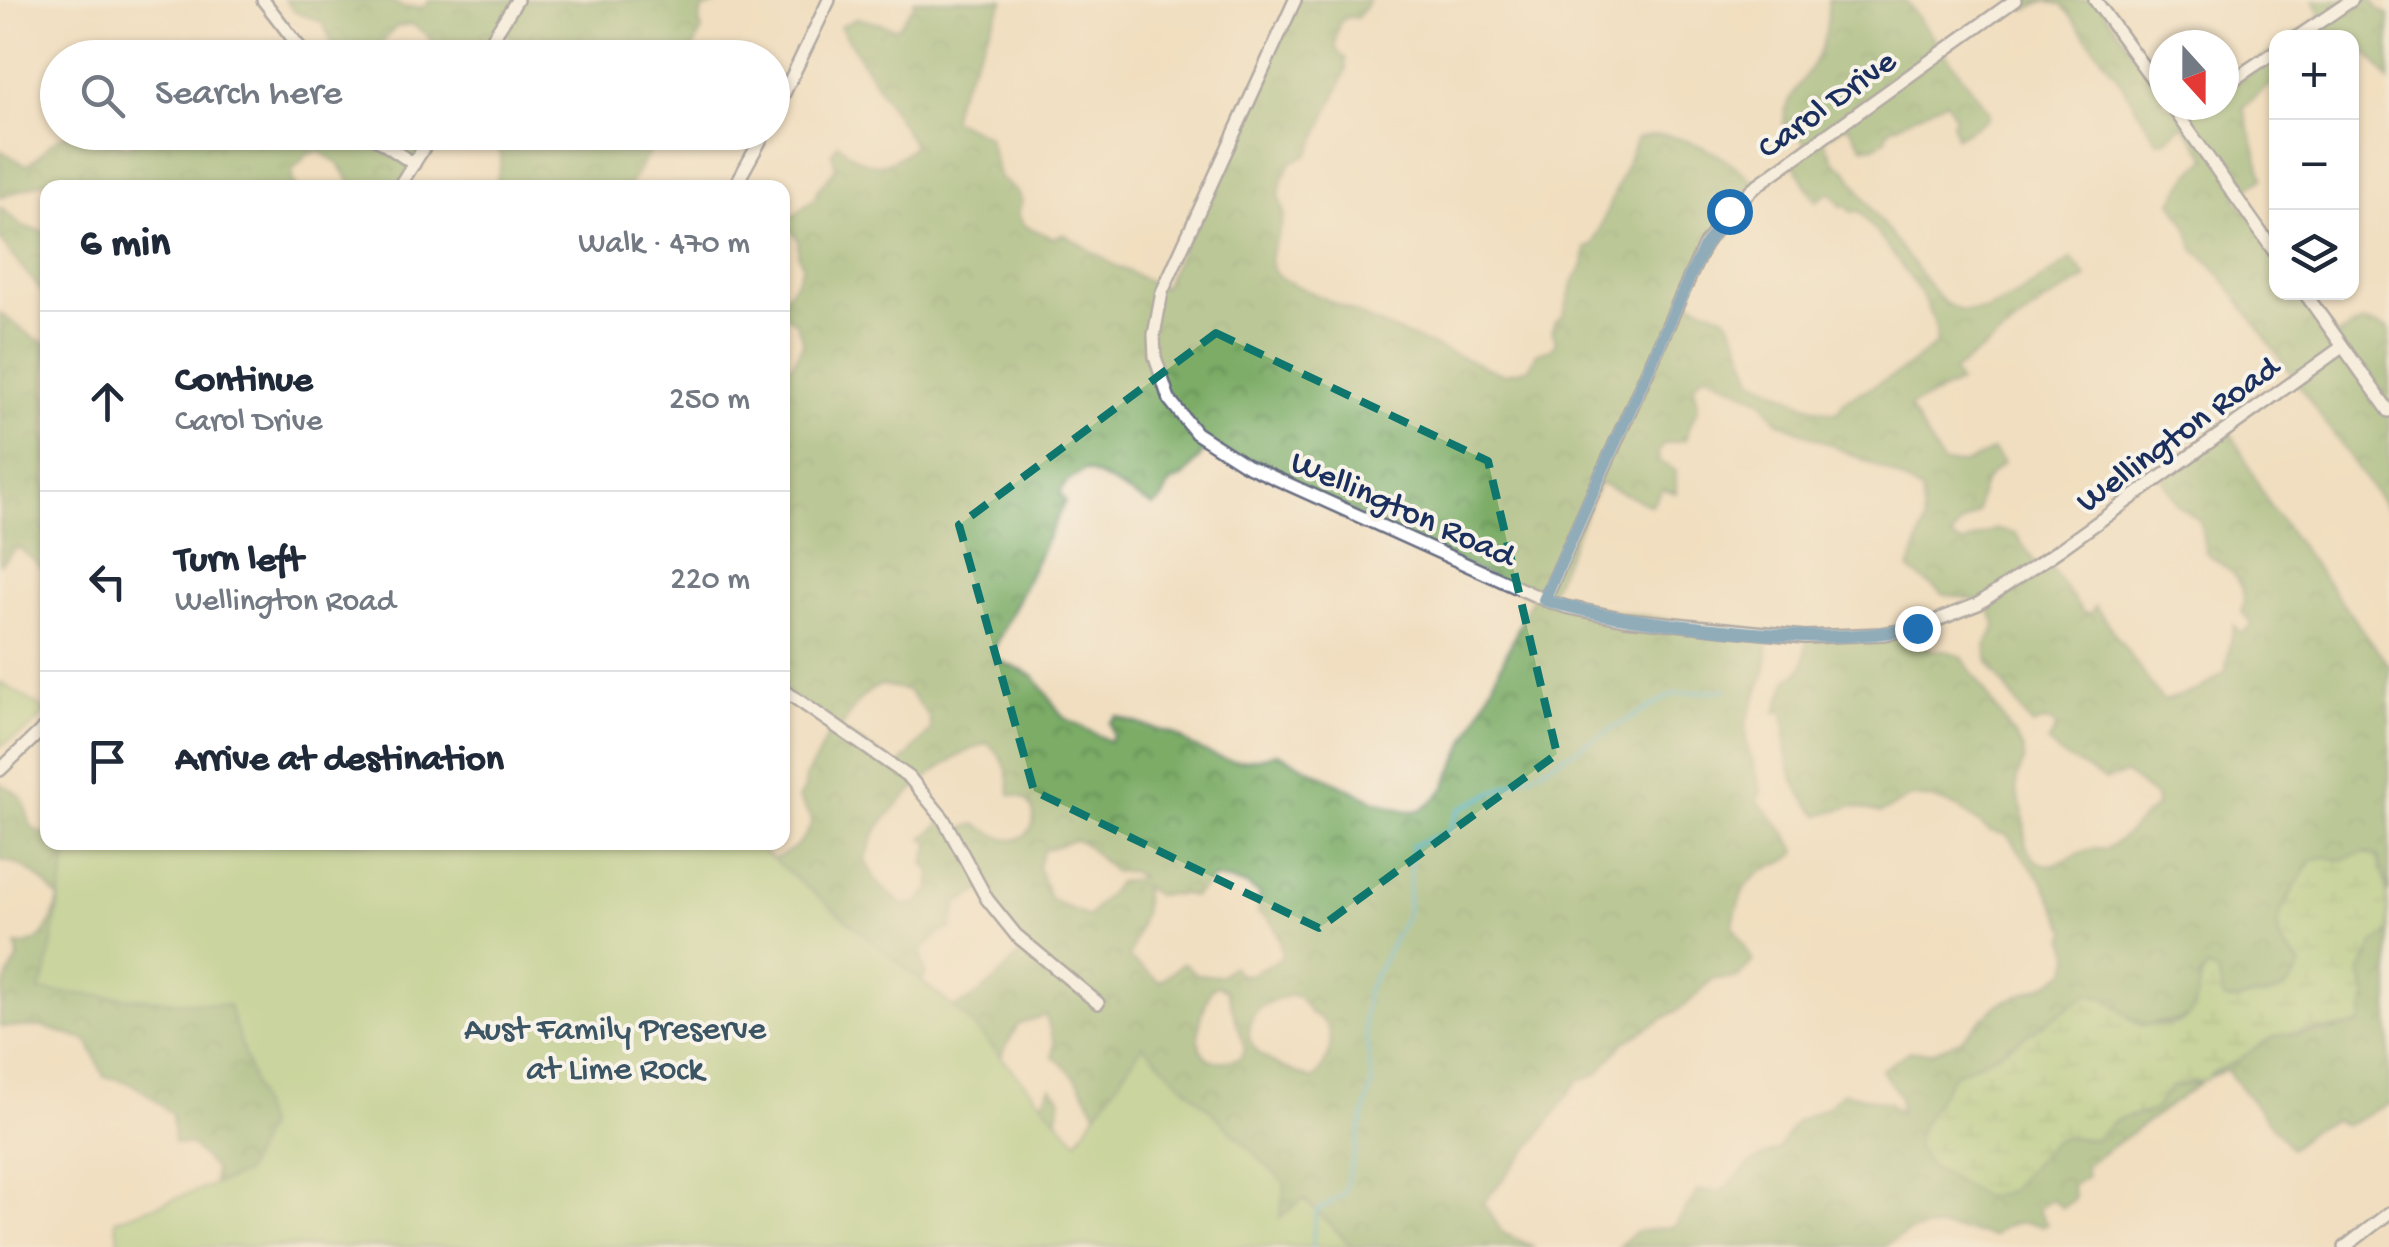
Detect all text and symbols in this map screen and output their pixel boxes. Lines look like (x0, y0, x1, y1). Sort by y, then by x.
north arrow (2149, 30, 2239, 120)
map controls (2269, 30, 2359, 300)
button: + (2269, 30, 2359, 120)
search box (40, 40, 790, 150)
street label: Carol Drive (1751, 42, 1906, 170)
icon: search (75, 68, 130, 123)
text: Search here (155, 73, 342, 117)
button: − (2269, 120, 2359, 210)
route start (1707, 189, 1753, 235)
button: layers (2269, 210, 2359, 300)
text: 6 min (80, 221, 170, 270)
text: Walk · 470 m (578, 226, 750, 264)
street label: Wellington Road (2070, 348, 2291, 524)
text: Continue (175, 360, 313, 404)
icon: ahead (80, 374, 135, 429)
text: 250 m (669, 382, 750, 420)
text: Carol Drive (175, 404, 322, 442)
street label: Wellington Road (1283, 443, 1523, 580)
text: Turn left (175, 540, 303, 584)
icon: left (80, 554, 135, 609)
text: 220 m (670, 562, 750, 600)
text: Wellington Road (175, 584, 396, 622)
route end (1895, 606, 1941, 652)
icon: arrive (80, 734, 135, 789)
text: Arrive at destination (175, 739, 504, 783)
park label: Aust Family Preserve at Lime Rock (464, 1011, 767, 1092)

